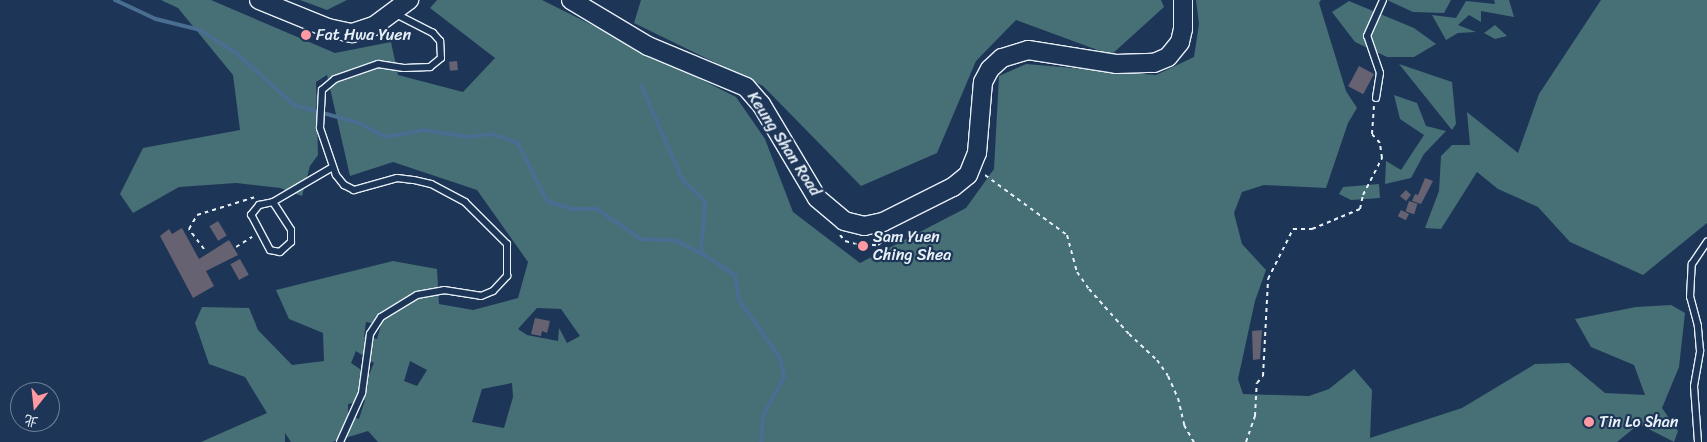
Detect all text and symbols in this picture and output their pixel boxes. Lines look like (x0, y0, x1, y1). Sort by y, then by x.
place label: Fat Hwa Yuen (316, 25, 411, 45)
marker: Fat Hwa Yuen (300, 29, 312, 41)
street label: Keung Shan Road (743, 88, 825, 200)
place label: Sam Yuen Ching Shea (873, 227, 951, 265)
marker: Sam Yuen Ching Shea (857, 240, 869, 252)
north arrow (10, 382, 60, 432)
text: 北 (21, 407, 41, 435)
place label: Tin Lo Shan (1599, 412, 1680, 432)
marker: Tin Lo Shan (1583, 416, 1595, 428)

